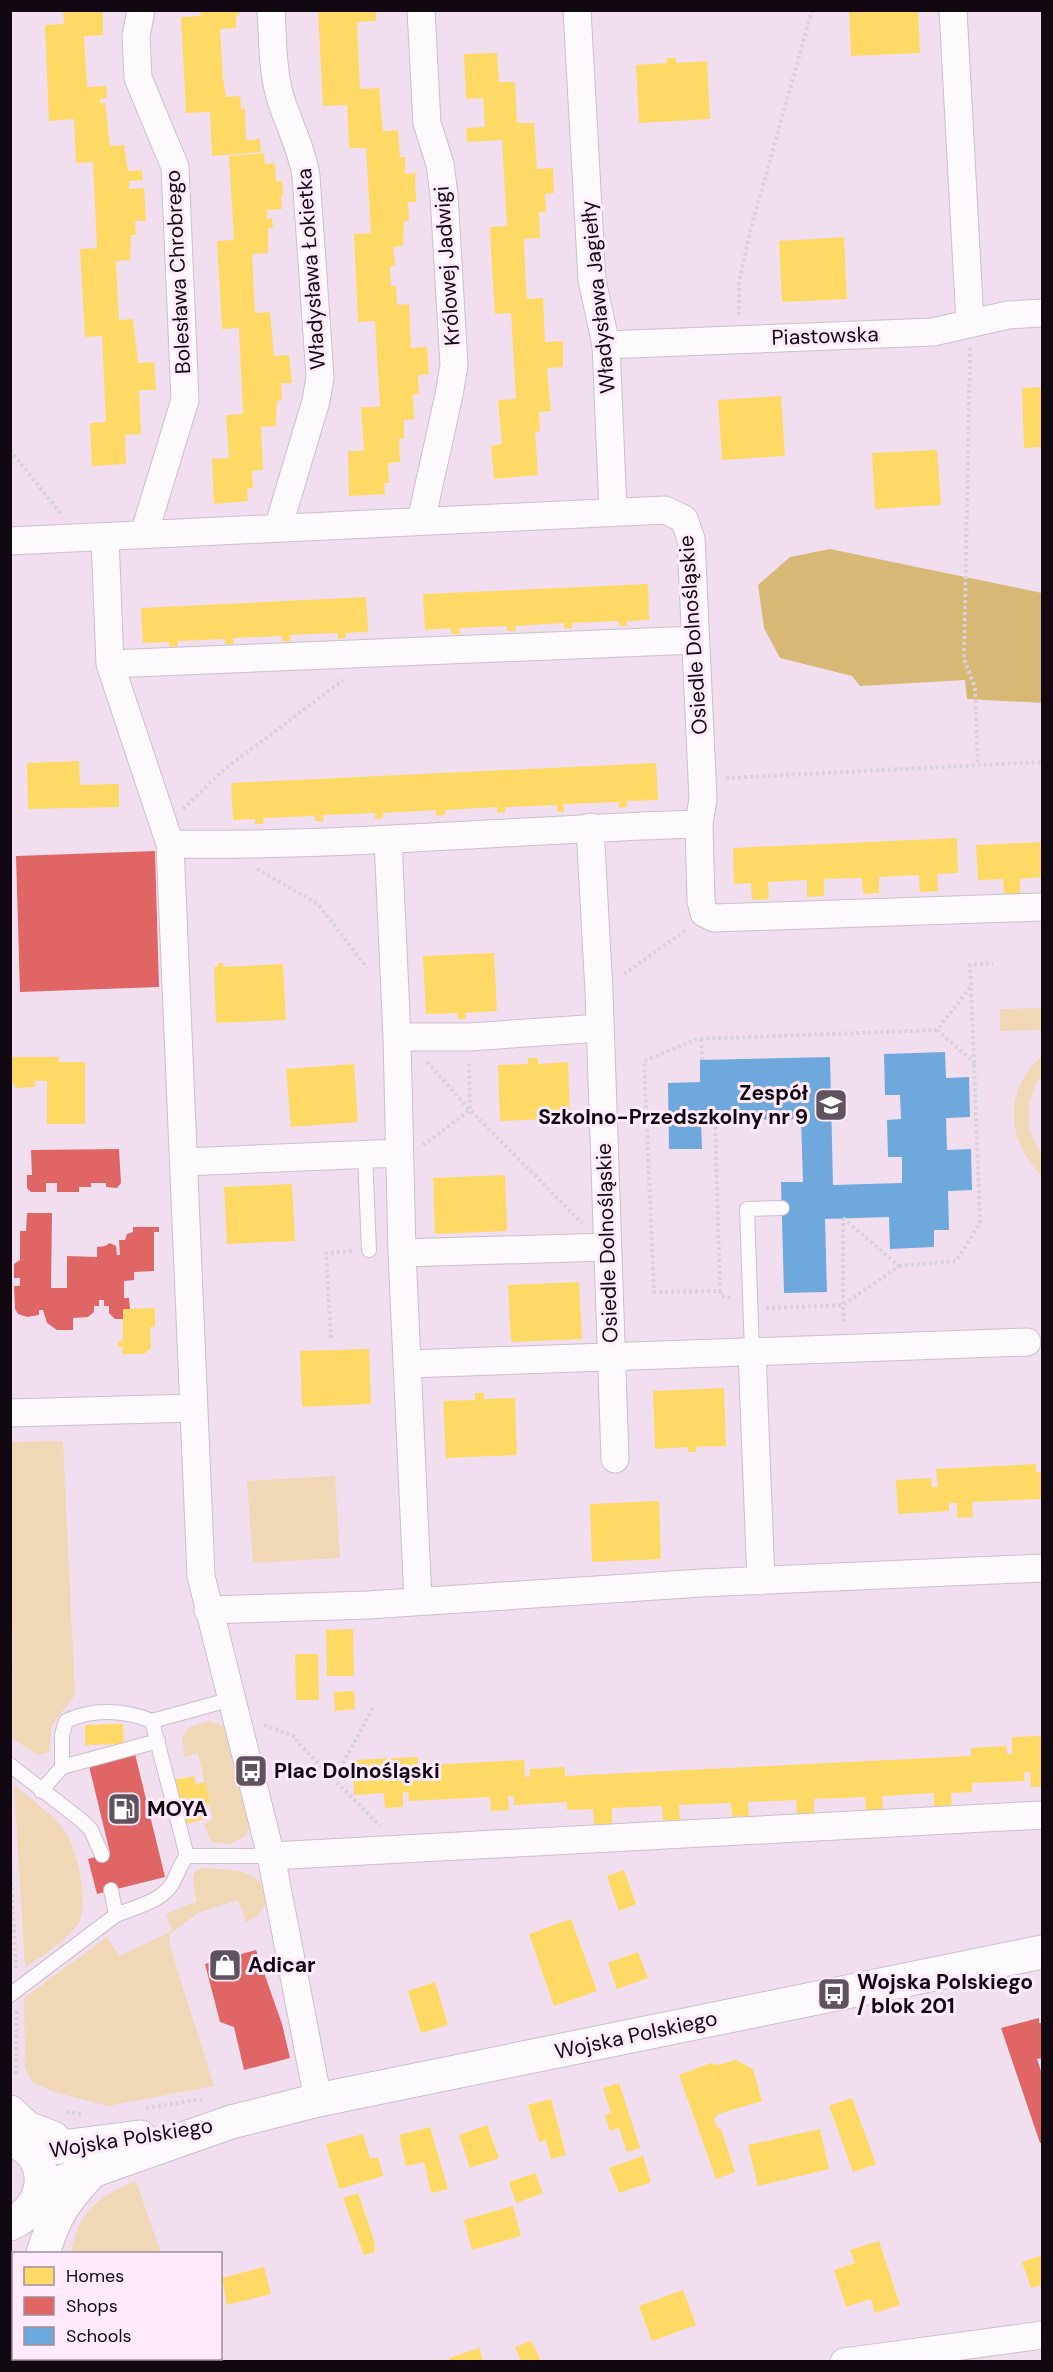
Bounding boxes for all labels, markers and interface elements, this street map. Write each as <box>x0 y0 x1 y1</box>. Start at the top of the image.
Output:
street label: Władysława Łokietka <box>290 167 332 371</box>
street label: Bolesława Chrobrego <box>159 169 197 375</box>
street label: Królowej Jadwigi <box>427 185 467 347</box>
street label: Władysława Jagiełły <box>574 199 622 395</box>
street label: Piastowska <box>771 320 879 352</box>
street label: Osiedle Dolnośląskie <box>672 534 714 736</box>
place label: Zespół Szkolno-Przedszkolny nr 9 <box>538 1079 808 1131</box>
school or university icon: Zespół Szkolno-Przedszkolny nr 9 <box>813 1087 849 1123</box>
street label: Osiedle Dolnośląskie <box>590 1143 624 1343</box>
bus stop icon: Plac Dolnośląski <box>233 1753 269 1789</box>
place label: Plac Dolnośląski <box>274 1757 440 1785</box>
fuel station icon: MOYA <box>106 1791 142 1827</box>
place label: MOYA <box>147 1795 208 1823</box>
shop icon: Adicar <box>207 1947 243 1983</box>
place label: Adicar <box>248 1951 316 1979</box>
place label: Wojska Polskiego / blok 201 <box>857 1968 1033 2020</box>
bus stop icon: Wojska Polskiego / blok 201 <box>816 1976 852 2012</box>
street label: Wojska Polskiego <box>552 2004 720 2066</box>
street label: Wojska Polskiego <box>47 2111 215 2165</box>
legend <box>12 2252 222 2360</box>
text: Homes <box>66 2264 124 2288</box>
text: Shops <box>66 2294 118 2318</box>
text: Schools <box>66 2324 131 2348</box>

